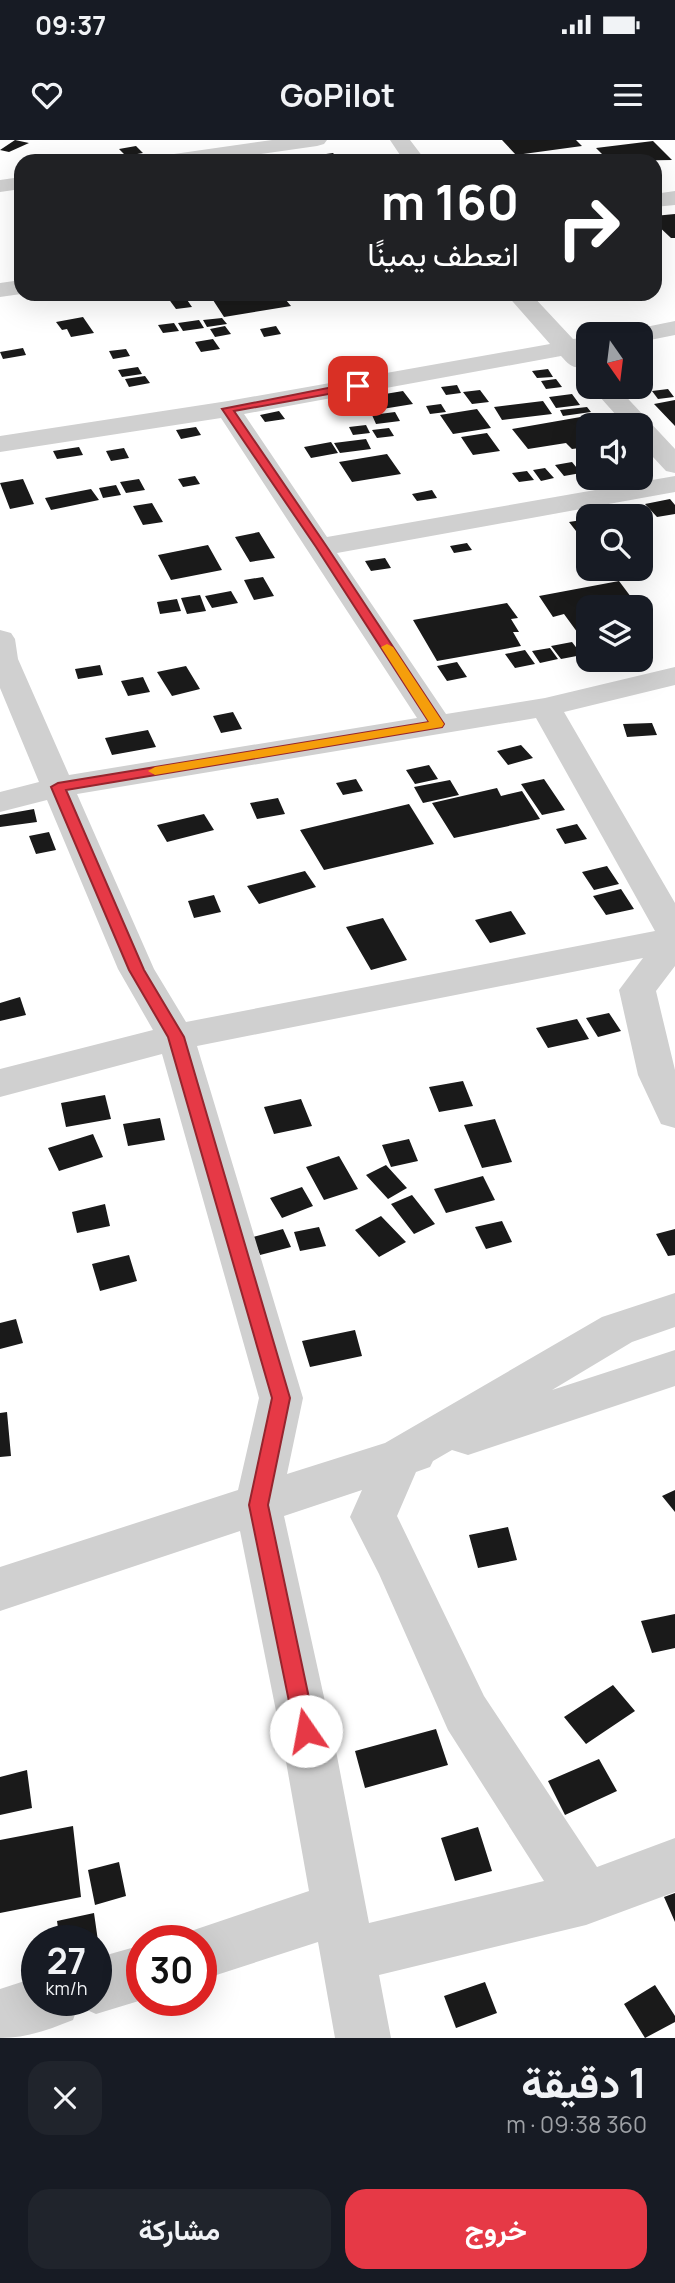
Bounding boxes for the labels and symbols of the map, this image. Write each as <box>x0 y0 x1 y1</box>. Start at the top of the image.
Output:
north arrow <box>576 322 653 399</box>
pin <box>328 356 388 416</box>
position arrow <box>269 1694 343 1768</box>
speed limit sign: 30 <box>126 1925 217 2016</box>

